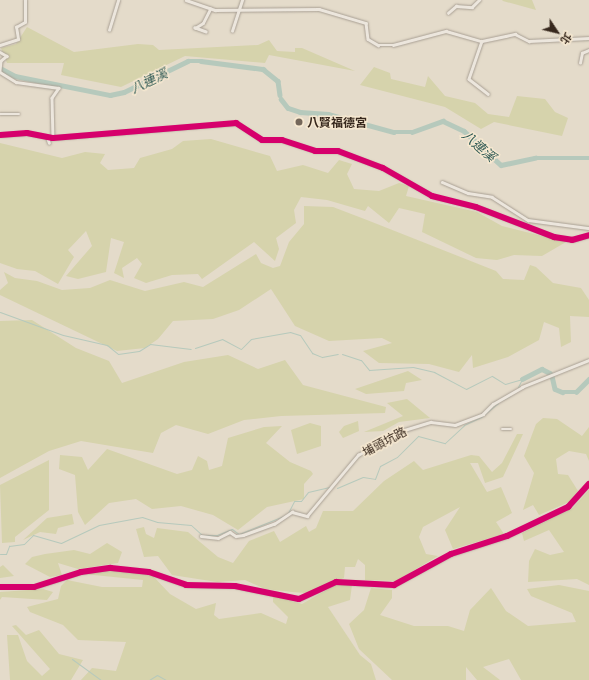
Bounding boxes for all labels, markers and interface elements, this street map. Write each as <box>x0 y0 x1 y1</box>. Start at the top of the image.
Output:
north arrow <box>537 12 577 52</box>
text: 北 <box>557 30 577 48</box>
water label: 八連溪 <box>128 65 170 97</box>
place label: 八賢福德宮 <box>307 115 367 129</box>
marker: 八賢福德宮 <box>294 117 304 127</box>
water label: 八連溪 <box>459 127 499 165</box>
street label: 埔頭坑路 <box>359 423 409 459</box>

